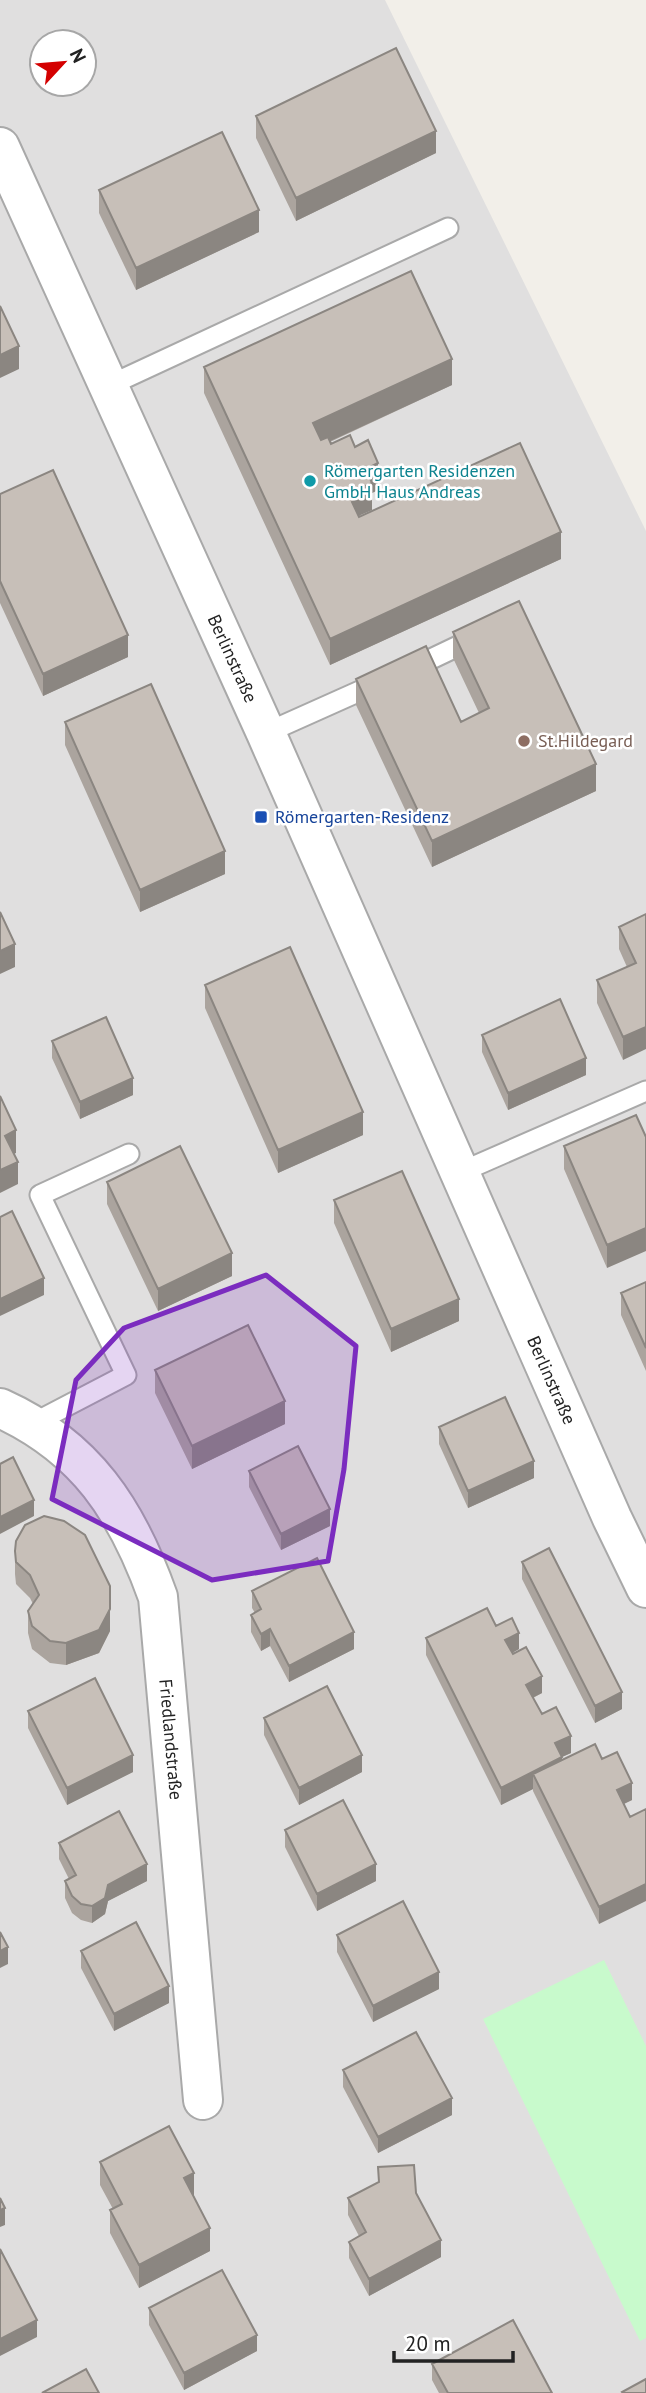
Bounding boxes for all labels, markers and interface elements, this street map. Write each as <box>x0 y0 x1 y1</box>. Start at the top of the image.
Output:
north arrow <box>28 28 98 98</box>
text: N <box>65 45 92 66</box>
place label: Römergarten Residenzen GmbH Haus Andreas <box>324 459 515 503</box>
marker: Römergarten Residenzen GmbH Haus Andreas <box>302 473 318 489</box>
street label: Berlinstraße <box>203 611 263 706</box>
place label: St.Hildegard <box>538 729 633 752</box>
marker: St.Hildegard <box>516 733 532 749</box>
place label: Römergarten-Residenz <box>275 805 449 828</box>
marker: Römergarten-Residenz <box>253 809 269 825</box>
street label: Berlinstraße <box>522 1332 581 1428</box>
street label: Friedlandstraße <box>154 1678 188 1801</box>
scale bar <box>394 2320 513 2364</box>
text: 20 m <box>405 2330 451 2357</box>

